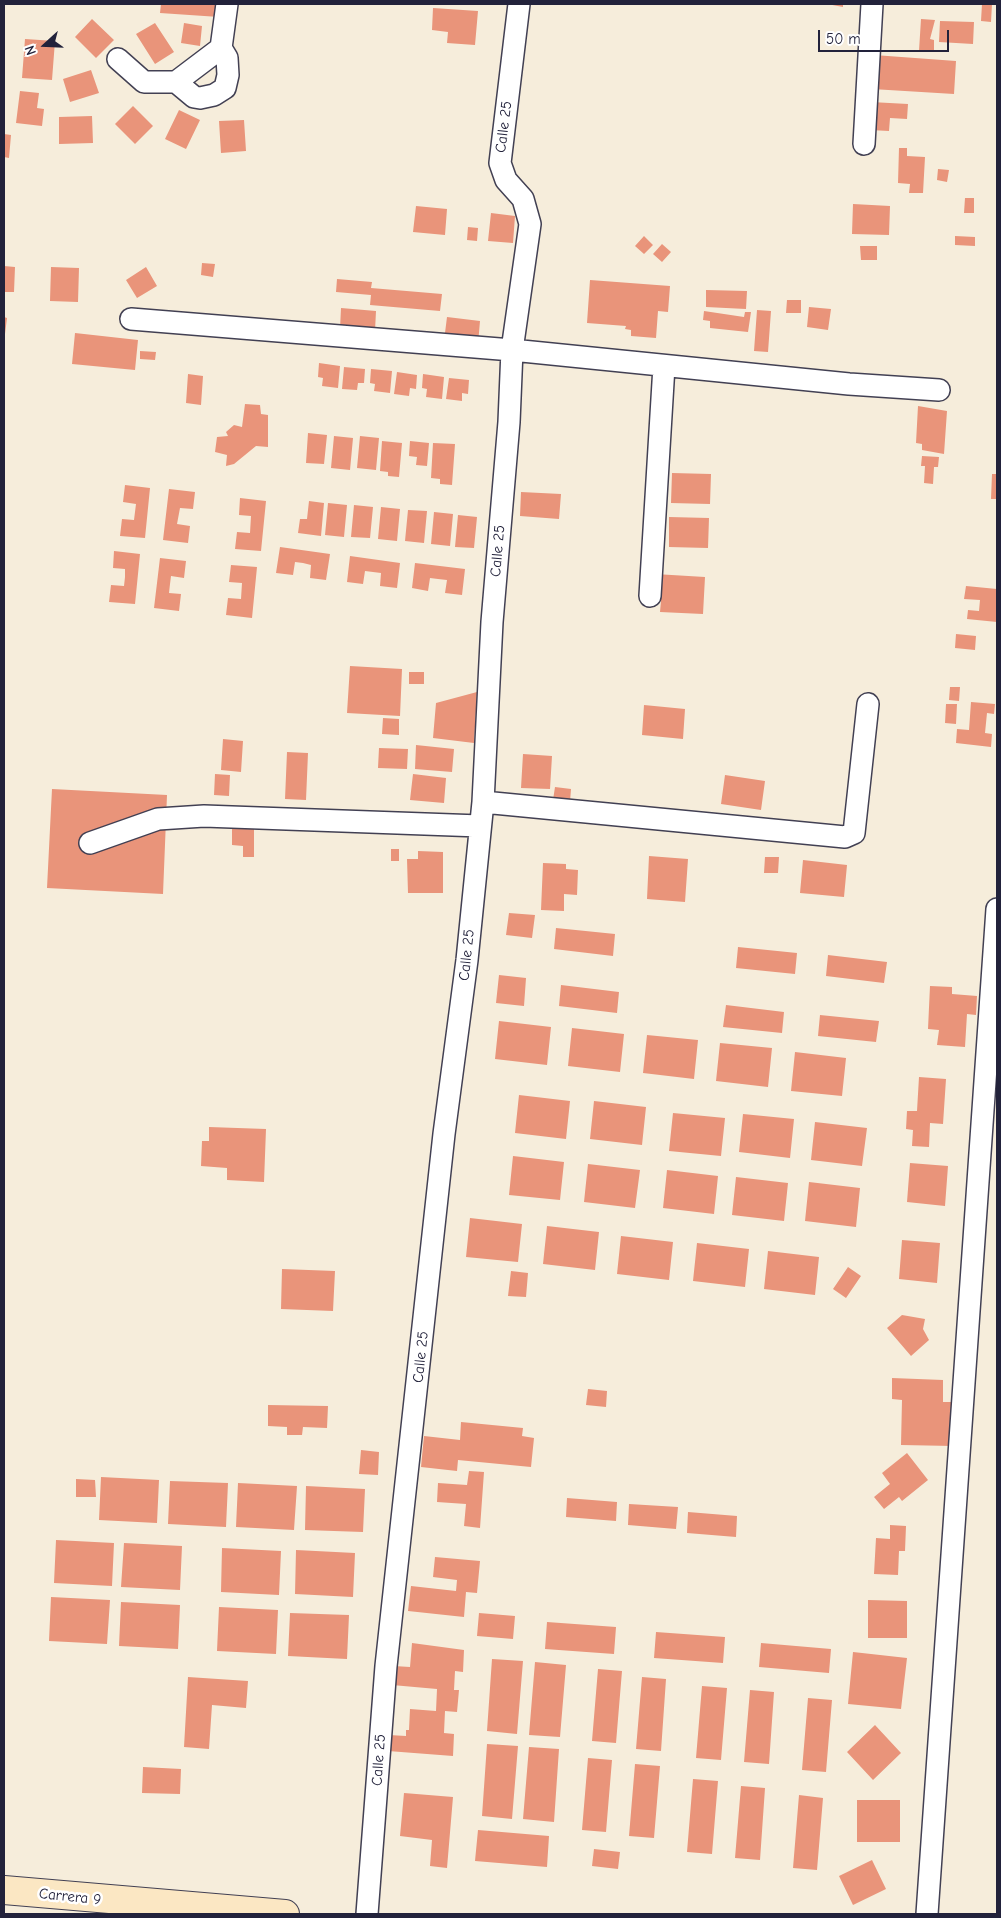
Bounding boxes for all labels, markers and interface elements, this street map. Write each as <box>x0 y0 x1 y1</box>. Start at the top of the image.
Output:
north arrow <box>20 20 70 70</box>
scale bar <box>821 20 952 52</box>
text: 50 m <box>826 30 861 48</box>
text: N <box>21 43 40 58</box>
street label: Calle 25 <box>492 100 516 154</box>
street label: Calle 25 <box>487 524 509 578</box>
street label: Calle 25 <box>455 928 479 982</box>
street label: Calle 25 <box>409 1330 433 1384</box>
street label: Calle 25 <box>368 1733 390 1787</box>
street label: Carrera 9 <box>38 1885 102 1909</box>

